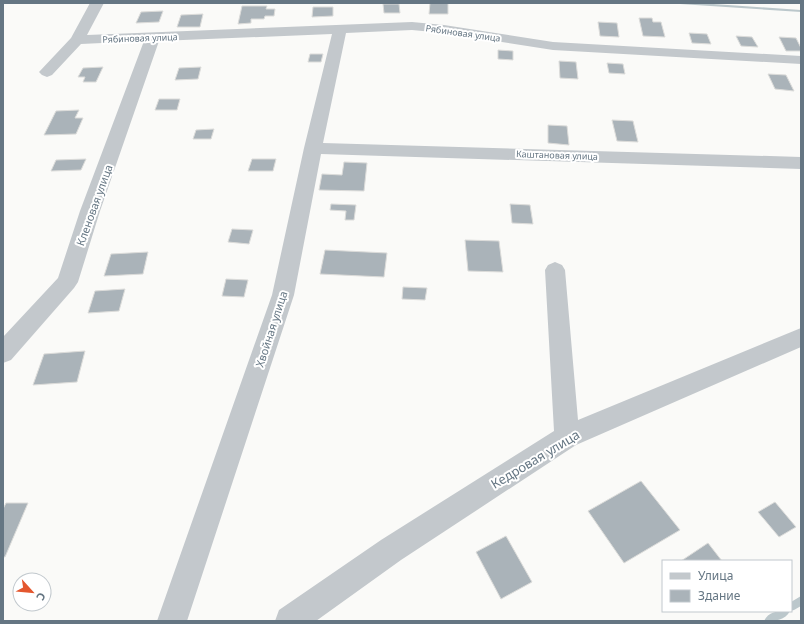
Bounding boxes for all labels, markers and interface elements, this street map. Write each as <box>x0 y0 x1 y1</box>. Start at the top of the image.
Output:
street label: Рябиновая улица <box>425 21 501 45</box>
street label: Рябиновая улица <box>102 30 178 46</box>
street label: Каштановая улица <box>516 147 598 163</box>
street label: Кленовая улица <box>72 162 116 248</box>
street label: Хвойная улица <box>252 289 290 369</box>
street label: Кедровая улица <box>487 425 583 493</box>
legend <box>662 560 792 612</box>
text: Улица <box>698 567 733 584</box>
north arrow <box>12 572 52 612</box>
text: Здание <box>698 587 741 604</box>
text: С <box>33 590 50 603</box>

